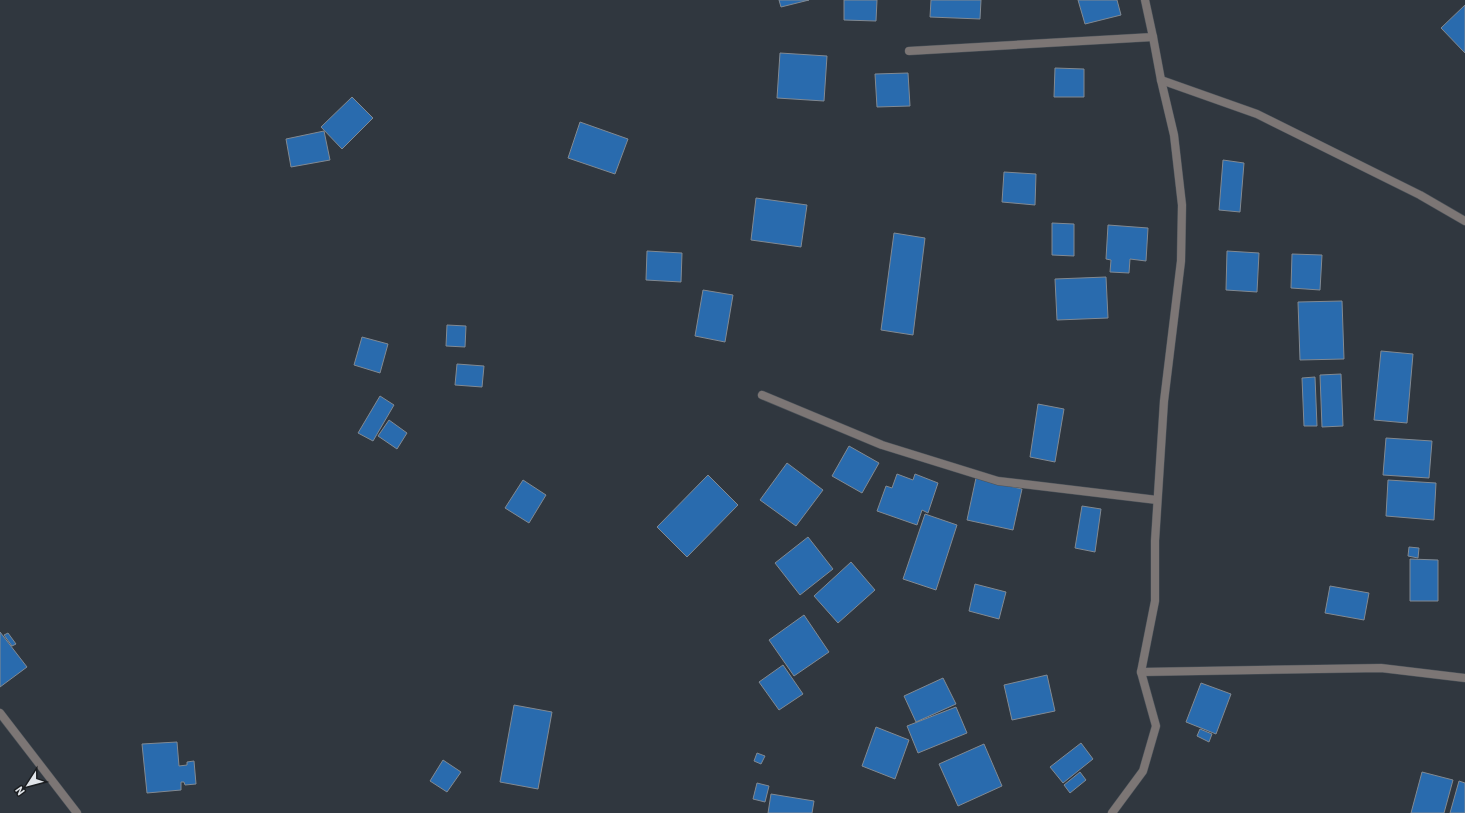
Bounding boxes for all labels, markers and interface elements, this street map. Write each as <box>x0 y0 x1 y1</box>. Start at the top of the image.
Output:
north arrow <box>8 765 48 805</box>
text: N <box>12 784 27 798</box>

